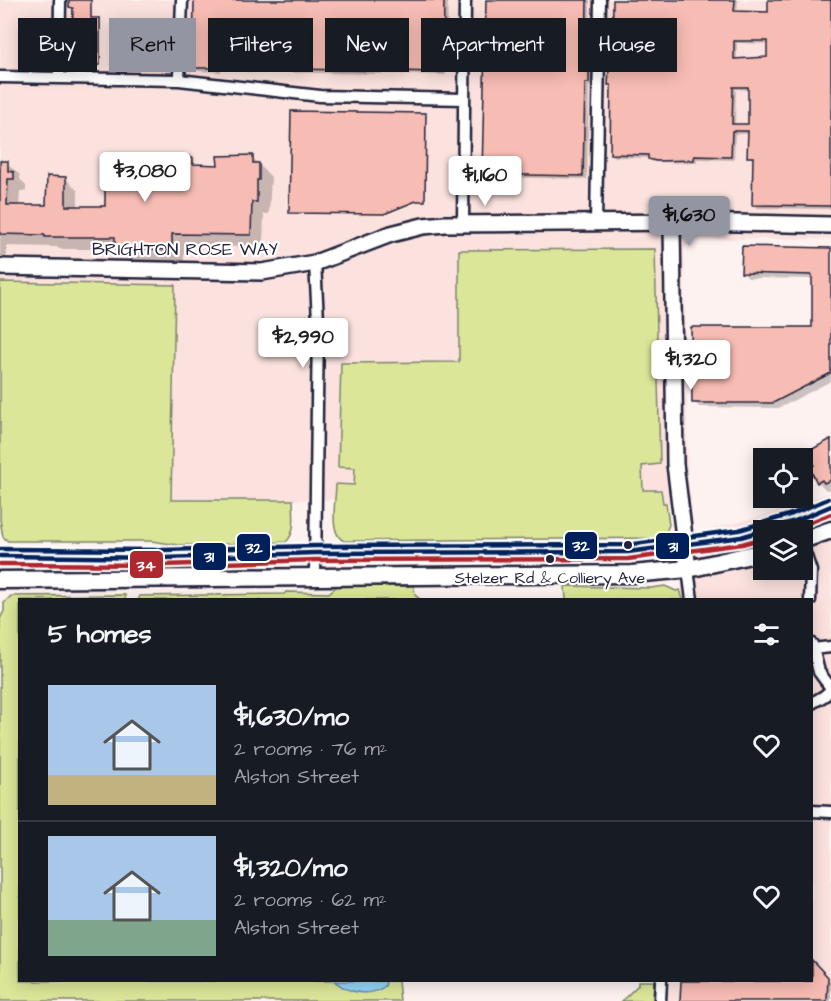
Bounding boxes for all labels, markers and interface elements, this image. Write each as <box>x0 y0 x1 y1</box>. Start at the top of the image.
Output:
chip: Buy <box>18 18 97 72</box>
chip: Rent <box>109 18 196 72</box>
chip: Filters <box>208 18 313 72</box>
chip: New <box>325 18 409 72</box>
chip: Apartment <box>421 18 566 72</box>
chip: House <box>578 18 677 72</box>
pin: $3,080 <box>96 152 194 203</box>
pin: $1,160 <box>436 156 534 207</box>
text: $3,080 <box>113 157 177 185</box>
text: $1,160 <box>463 161 507 189</box>
pin: $1,630 <box>640 196 738 247</box>
text: $1,630 <box>663 201 715 229</box>
street label: BRIGHTON ROSE WAY <box>92 237 278 262</box>
pin: $2,990 <box>254 318 352 369</box>
text: $2,990 <box>272 323 334 351</box>
pin: $1,320 <box>642 340 740 391</box>
text: $1,320 <box>665 345 717 373</box>
map controls <box>753 448 813 580</box>
button: locate <box>753 448 813 508</box>
button: layers <box>753 520 813 580</box>
line badge: 32 <box>564 531 598 560</box>
line badge: 31 <box>655 532 690 560</box>
line badge: 32 <box>236 533 271 562</box>
text: 32 <box>571 535 590 557</box>
text: 31 <box>667 536 679 558</box>
text: 32 <box>244 537 263 559</box>
unlabelled marker <box>622 539 634 551</box>
line badge: 31 <box>192 542 227 571</box>
text: 31 <box>203 546 215 568</box>
line badge: 34 <box>129 550 164 579</box>
marker: Stelzer Rd & Colliery Ave <box>544 553 556 565</box>
text: 34 <box>135 555 156 577</box>
place label: Stelzer Rd & Colliery Ave <box>455 567 646 590</box>
text: 5 homes <box>48 616 152 652</box>
icon: filters <box>750 618 783 651</box>
text: $1,630/mo <box>234 699 349 735</box>
icon: home <box>96 709 168 781</box>
icon: heart <box>750 729 783 762</box>
text: 2 rooms · 76 m² <box>234 735 387 763</box>
text: Alston Street <box>234 763 359 791</box>
text: $1,320/mo <box>234 850 348 886</box>
icon: home <box>96 860 168 932</box>
icon: heart <box>750 880 783 913</box>
text: 2 rooms · 62 m² <box>234 886 386 914</box>
text: Alston Street <box>234 914 359 942</box>

